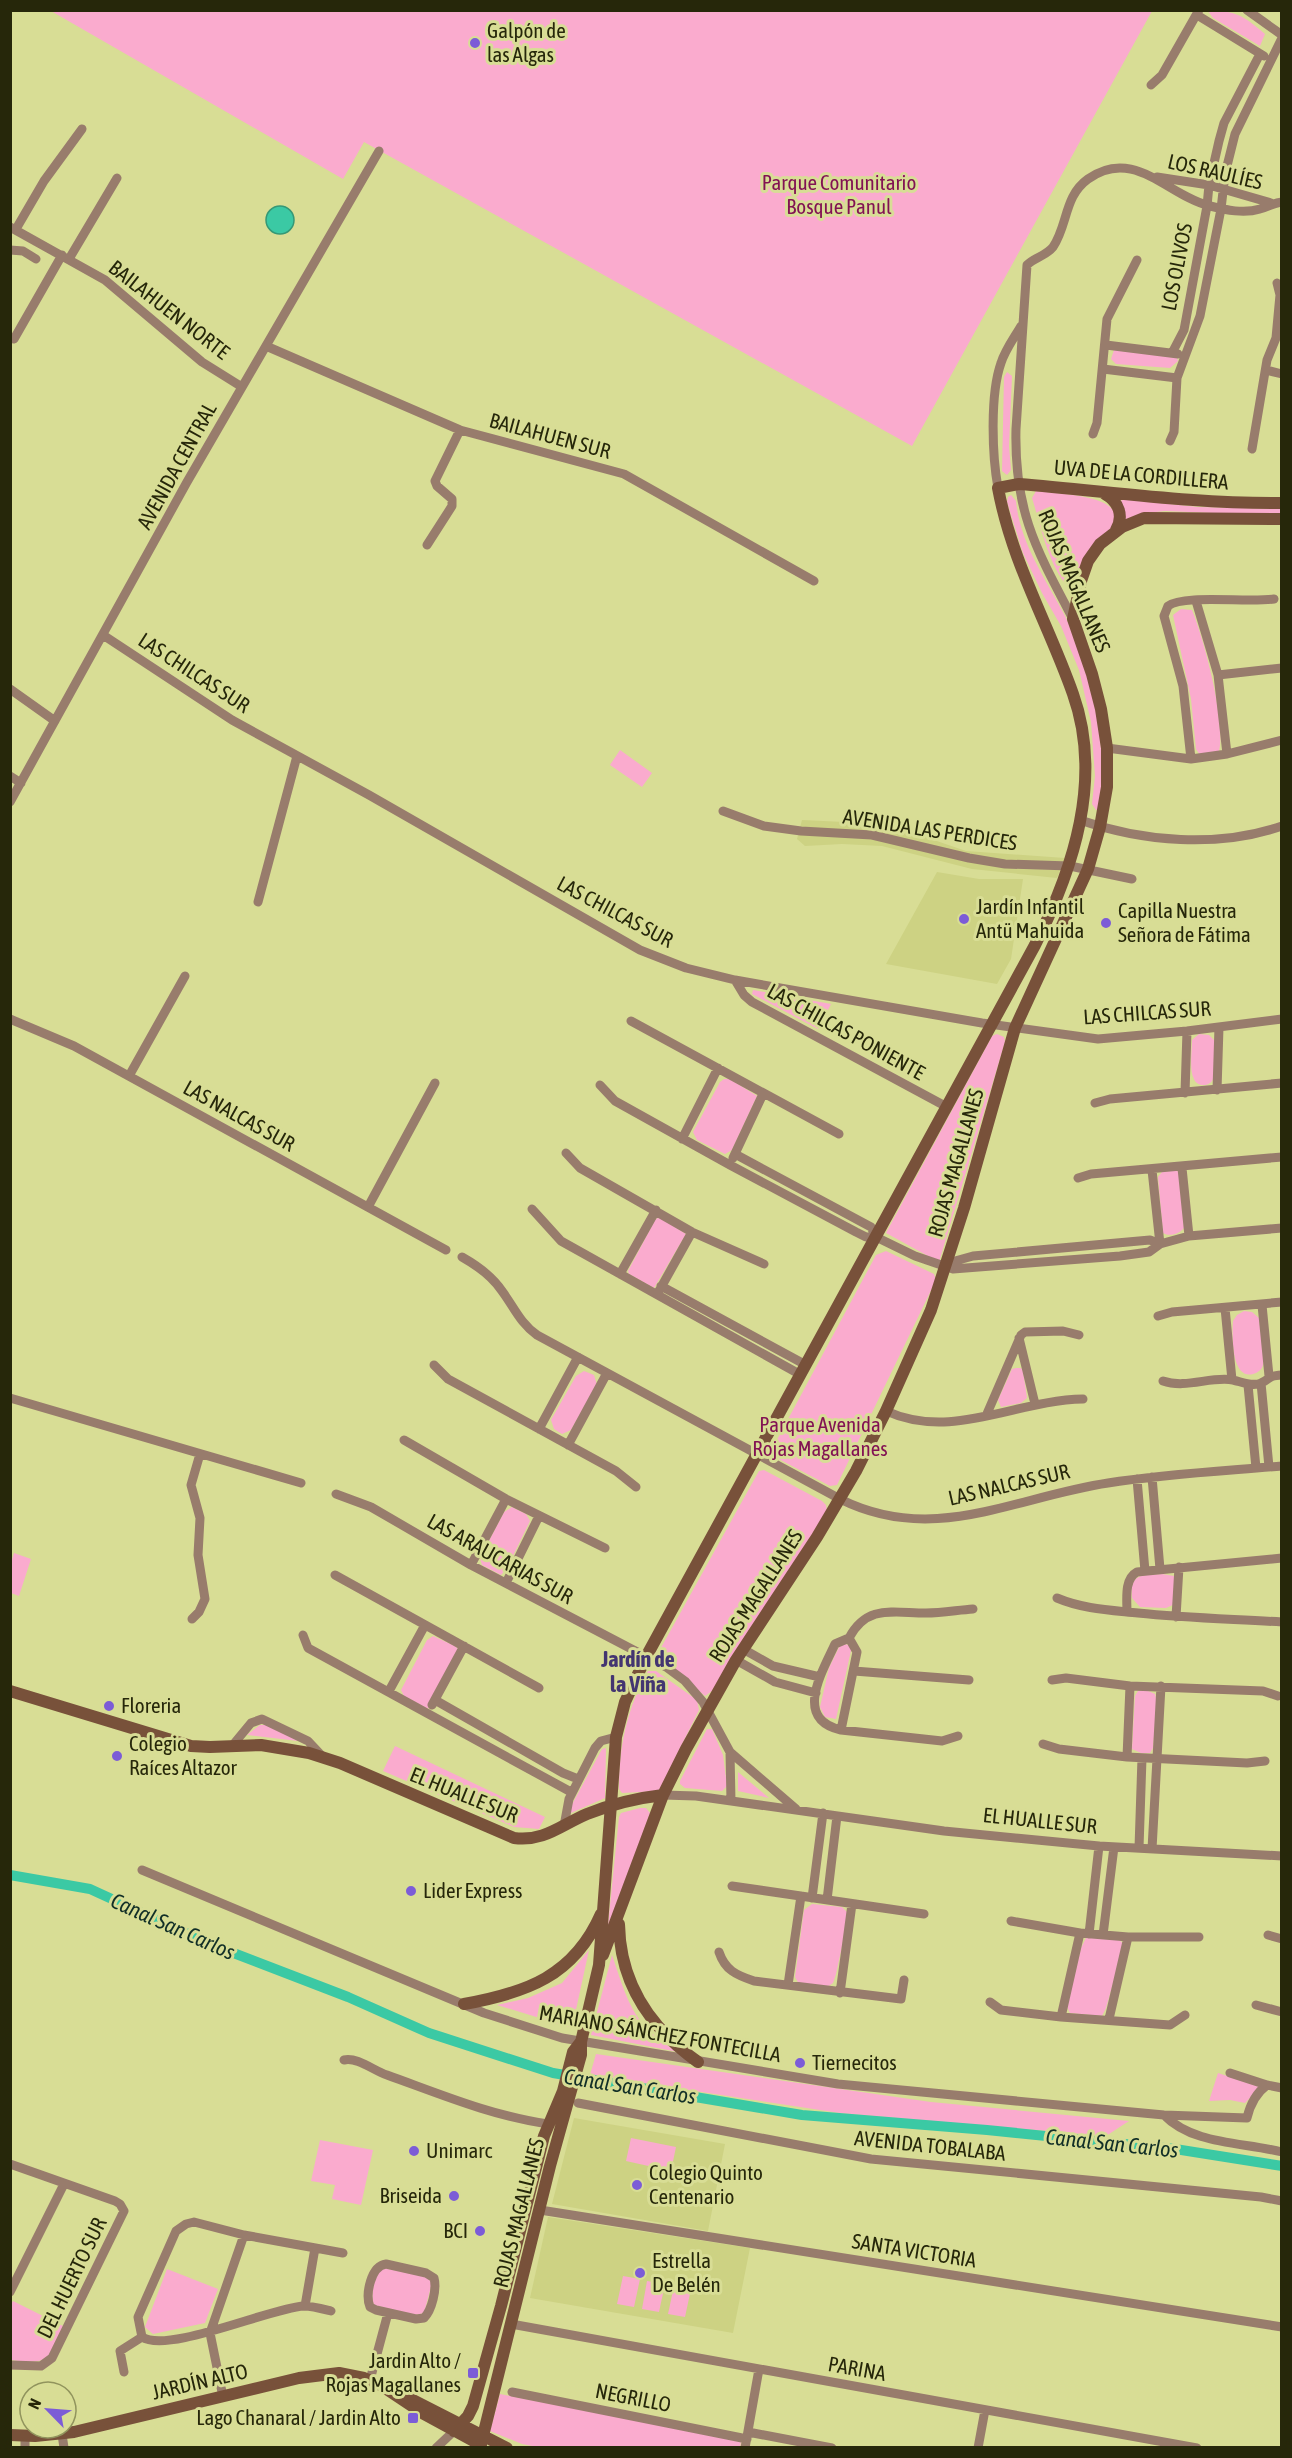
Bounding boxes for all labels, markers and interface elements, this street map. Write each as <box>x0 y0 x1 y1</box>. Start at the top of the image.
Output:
place label: Galpón de las Algas <box>487 18 566 66</box>
marker: Galpón de las Algas <box>468 36 482 50</box>
street label: LOS RAULÍES <box>1166 149 1265 194</box>
park label: Parque Comunitario Bosque Panul <box>762 170 916 218</box>
street label: LOS OLIVOS <box>1156 221 1196 313</box>
street label: BAILAHUEN NORTE <box>105 255 235 364</box>
street label: AVENIDA CENTRAL <box>132 398 221 533</box>
street label: BAILAHUEN SUR <box>487 407 614 463</box>
street label: UVA DE LA CORDILLERA <box>1053 454 1230 494</box>
street label: ROJAS MAGALLANES <box>1034 505 1116 656</box>
street label: LAS CHILCAS SUR <box>134 627 255 717</box>
street label: AVENIDA LAS PERDICES <box>841 803 1019 855</box>
street label: LAS CHILCAS SUR <box>553 870 678 952</box>
place label: Jardín Infantil Antü Mahuida <box>976 894 1085 942</box>
place label: Capilla Nuestra Señora de Fátima <box>1118 898 1251 946</box>
marker: Jardín Infantil Antü Mahuida <box>957 912 971 926</box>
marker: Capilla Nuestra Señora de Fátima <box>1099 916 1113 930</box>
street label: LAS CHILCAS PONIENTE <box>764 978 929 1084</box>
street label: LAS CHILCAS SUR <box>1082 996 1212 1028</box>
street label: LAS NALCAS SUR <box>180 1075 300 1156</box>
street label: ROJAS MAGALLANES <box>922 1086 988 1240</box>
park label: Parque Avenida Rojas Magallanes <box>752 1412 888 1460</box>
street label: LAS NALCAS SUR <box>946 1458 1072 1510</box>
street label: LAS ARAUCARIAS SUR <box>423 1508 578 1608</box>
street label: ROJAS MAGALLANES <box>703 1525 807 1666</box>
district label: Jardín de la Viña <box>600 1646 675 1697</box>
place label: Floreria <box>121 1693 181 1717</box>
marker: Floreria <box>102 1699 116 1713</box>
place label: Colegio Raíces Altazor <box>129 1731 238 1779</box>
marker: Colegio Raíces Altazor <box>110 1749 124 1763</box>
street label: EL HUALLE SUR <box>407 1761 522 1827</box>
street label: EL HUALLE SUR <box>982 1802 1099 1838</box>
place label: Lider Express <box>423 1878 522 1902</box>
marker: Lider Express <box>404 1884 418 1898</box>
water label: Canal San Carlos <box>107 1887 239 1965</box>
street label: MARIANO SÁNCHEZ FONTECILLA <box>537 2000 784 2066</box>
place label: Tiernecitos <box>812 2050 897 2074</box>
marker: Tiernecitos <box>793 2056 807 2070</box>
water label: Canal San Carlos <box>562 2063 698 2109</box>
water label: Canal San Carlos <box>1044 2123 1180 2163</box>
street label: AVENIDA TOBALABA <box>853 2125 1008 2165</box>
street label: ROJAS MAGALLANES <box>488 2135 548 2290</box>
place label: Unimarc <box>426 2138 492 2162</box>
marker: Unimarc <box>407 2144 421 2158</box>
place label: Colegio Quinto Centenario <box>649 2160 763 2208</box>
marker: Colegio Quinto Centenario <box>630 2178 644 2192</box>
place label: Briseida <box>380 2183 442 2207</box>
marker: Briseida <box>447 2189 461 2203</box>
street label: DEL HUERTO SUR <box>32 2213 111 2342</box>
place label: BCI <box>443 2218 468 2242</box>
marker: BCI <box>473 2224 487 2238</box>
street label: SANTA VICTORIA <box>850 2228 979 2272</box>
place label: Estrella De Belén <box>652 2248 721 2296</box>
marker: Estrella De Belén <box>633 2266 647 2280</box>
place label: Jardin Alto / Rojas Magallanes <box>326 2348 461 2396</box>
street label: PARINA <box>826 2351 889 2385</box>
street label: JARDÍN ALTO <box>150 2358 250 2404</box>
marker: Jardin Alto / Rojas Magallanes <box>466 2366 480 2380</box>
street label: NEGRILLO <box>593 2378 673 2416</box>
north arrow <box>18 2380 78 2440</box>
text: N <box>24 2396 45 2412</box>
place label: Lago Chanaral / Jardin Alto <box>196 2405 401 2429</box>
marker: Lago Chanaral / Jardin Alto <box>406 2411 420 2425</box>

